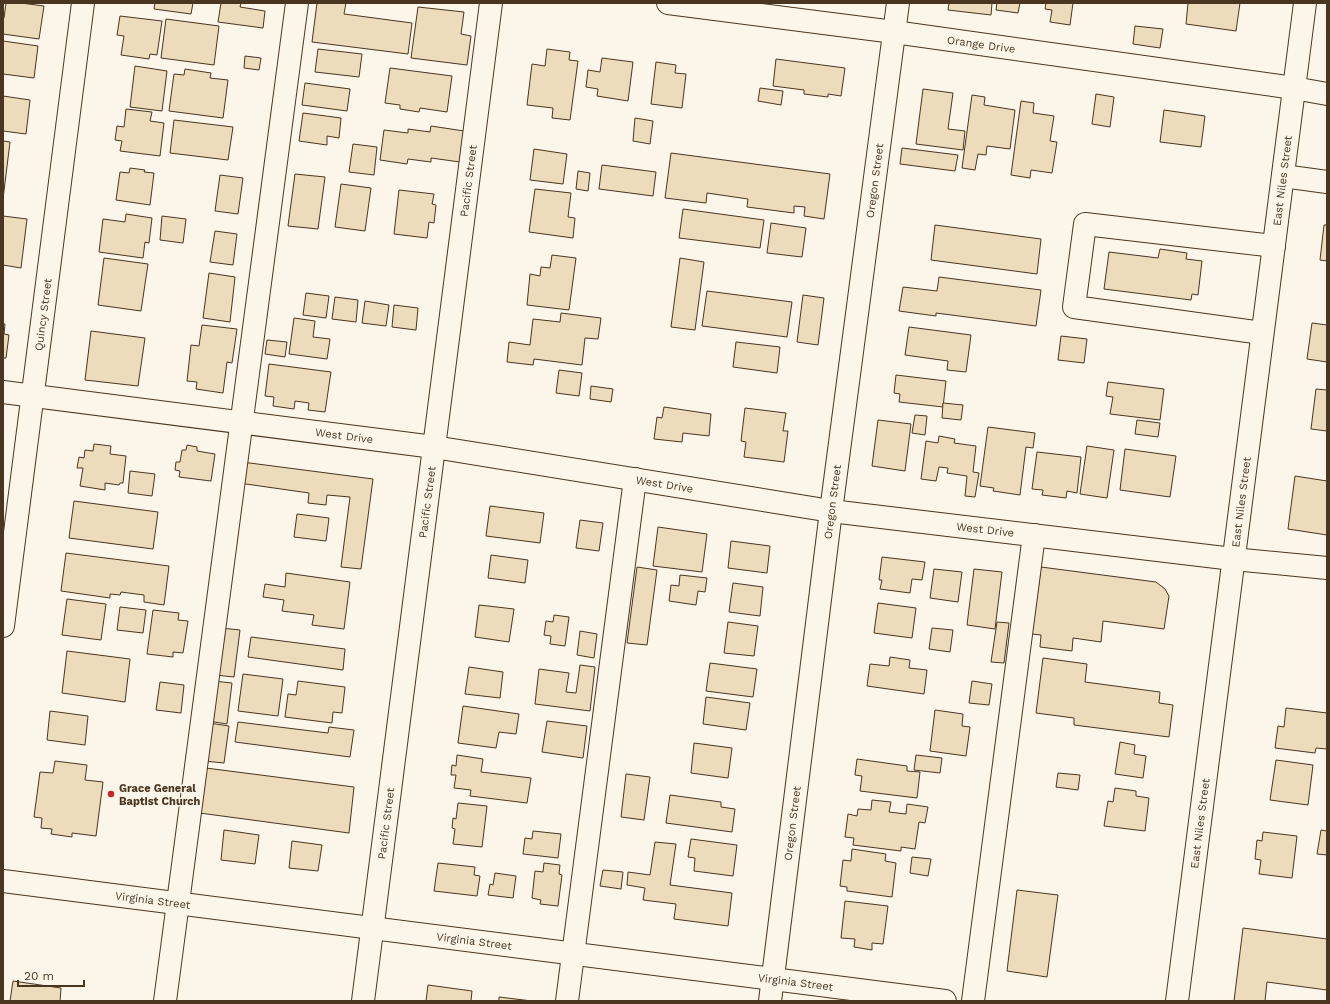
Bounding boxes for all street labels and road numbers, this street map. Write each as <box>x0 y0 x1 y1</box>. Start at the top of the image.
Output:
street label: Orange Drive <box>946 33 1016 55</box>
street label: East Niles Street <box>1270 134 1294 227</box>
street label: Oregon Street <box>863 142 886 219</box>
street label: Pacific Street <box>457 144 479 217</box>
street label: Quincy Street <box>32 277 54 352</box>
street label: West Drive <box>315 425 374 446</box>
street label: East Niles Street <box>1229 456 1253 548</box>
street label: Oregon Street <box>821 463 844 540</box>
street label: Pacific Street <box>416 465 438 539</box>
street label: West Drive <box>635 473 694 495</box>
street label: West Drive <box>956 520 1015 539</box>
street label: East Niles Street <box>1188 777 1212 869</box>
street label: Oregon Street <box>781 785 803 861</box>
street label: Pacific Street <box>375 786 397 860</box>
street label: Virginia Street <box>114 889 192 911</box>
street label: Virginia Street <box>436 930 513 952</box>
street label: Virginia Street <box>757 971 834 993</box>

